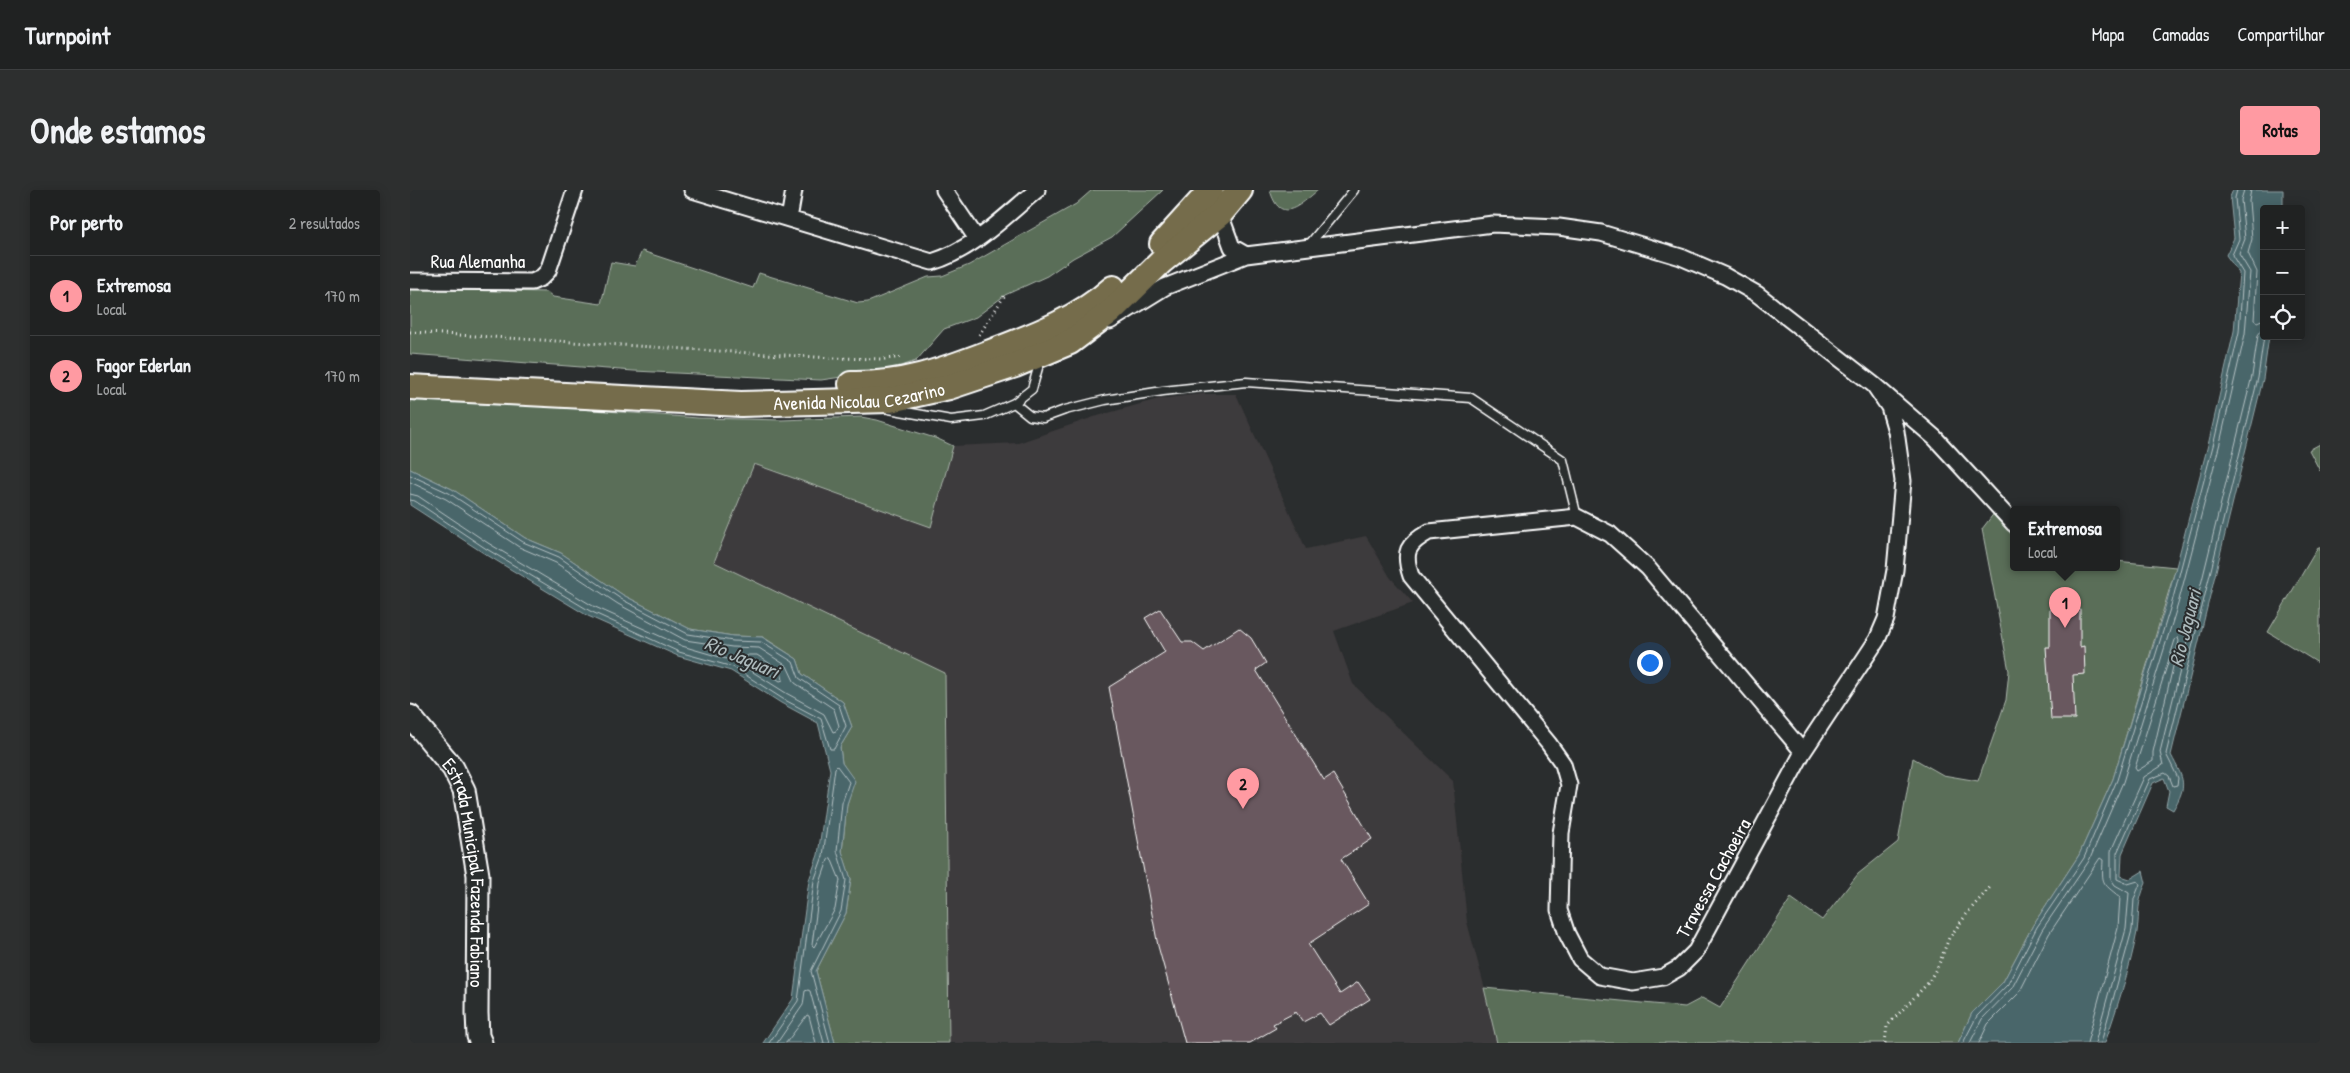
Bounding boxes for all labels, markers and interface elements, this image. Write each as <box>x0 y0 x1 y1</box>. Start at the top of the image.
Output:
text: Turnpoint <box>25 19 110 51</box>
text: Mapa <box>2092 22 2124 47</box>
text: Camadas <box>2152 22 2209 47</box>
text: Compartilhar <box>2237 22 2325 47</box>
button: Rotas <box>2240 106 2320 155</box>
text: Onde estamos <box>30 107 205 154</box>
map controls <box>2260 205 2305 340</box>
button: + <box>2260 205 2305 250</box>
text: Por perto <box>50 208 123 237</box>
text: 2 resultados <box>289 212 360 234</box>
street label: Rua Alemanha <box>431 248 526 274</box>
button: − <box>2260 250 2305 295</box>
text: Extremosa <box>97 272 171 298</box>
text: 1 <box>63 285 69 307</box>
text: 170 m <box>325 285 360 307</box>
button: locate <box>2260 295 2305 340</box>
text: Local <box>97 298 126 320</box>
text: Fagor Ederlan <box>97 352 191 378</box>
text: 2 <box>62 365 70 387</box>
text: 170 m <box>325 365 360 387</box>
street label: Avenida Nicolau Cezarino <box>773 375 947 416</box>
text: Local <box>97 378 126 400</box>
popup <box>2010 506 2120 571</box>
text: Extremosa <box>2028 515 2102 541</box>
text: Local <box>2028 541 2057 563</box>
water label: Rio Jaguari <box>2162 584 2209 669</box>
pin: 1 <box>2049 587 2081 628</box>
water label: Rio Jaguari <box>700 629 786 686</box>
your location <box>1637 650 1663 676</box>
street label: Estrada Municipal Fazenda Fabiano <box>437 752 491 988</box>
pin: 2 <box>1227 768 1259 809</box>
street label: Travessa Cachoeira <box>1669 813 1757 942</box>

